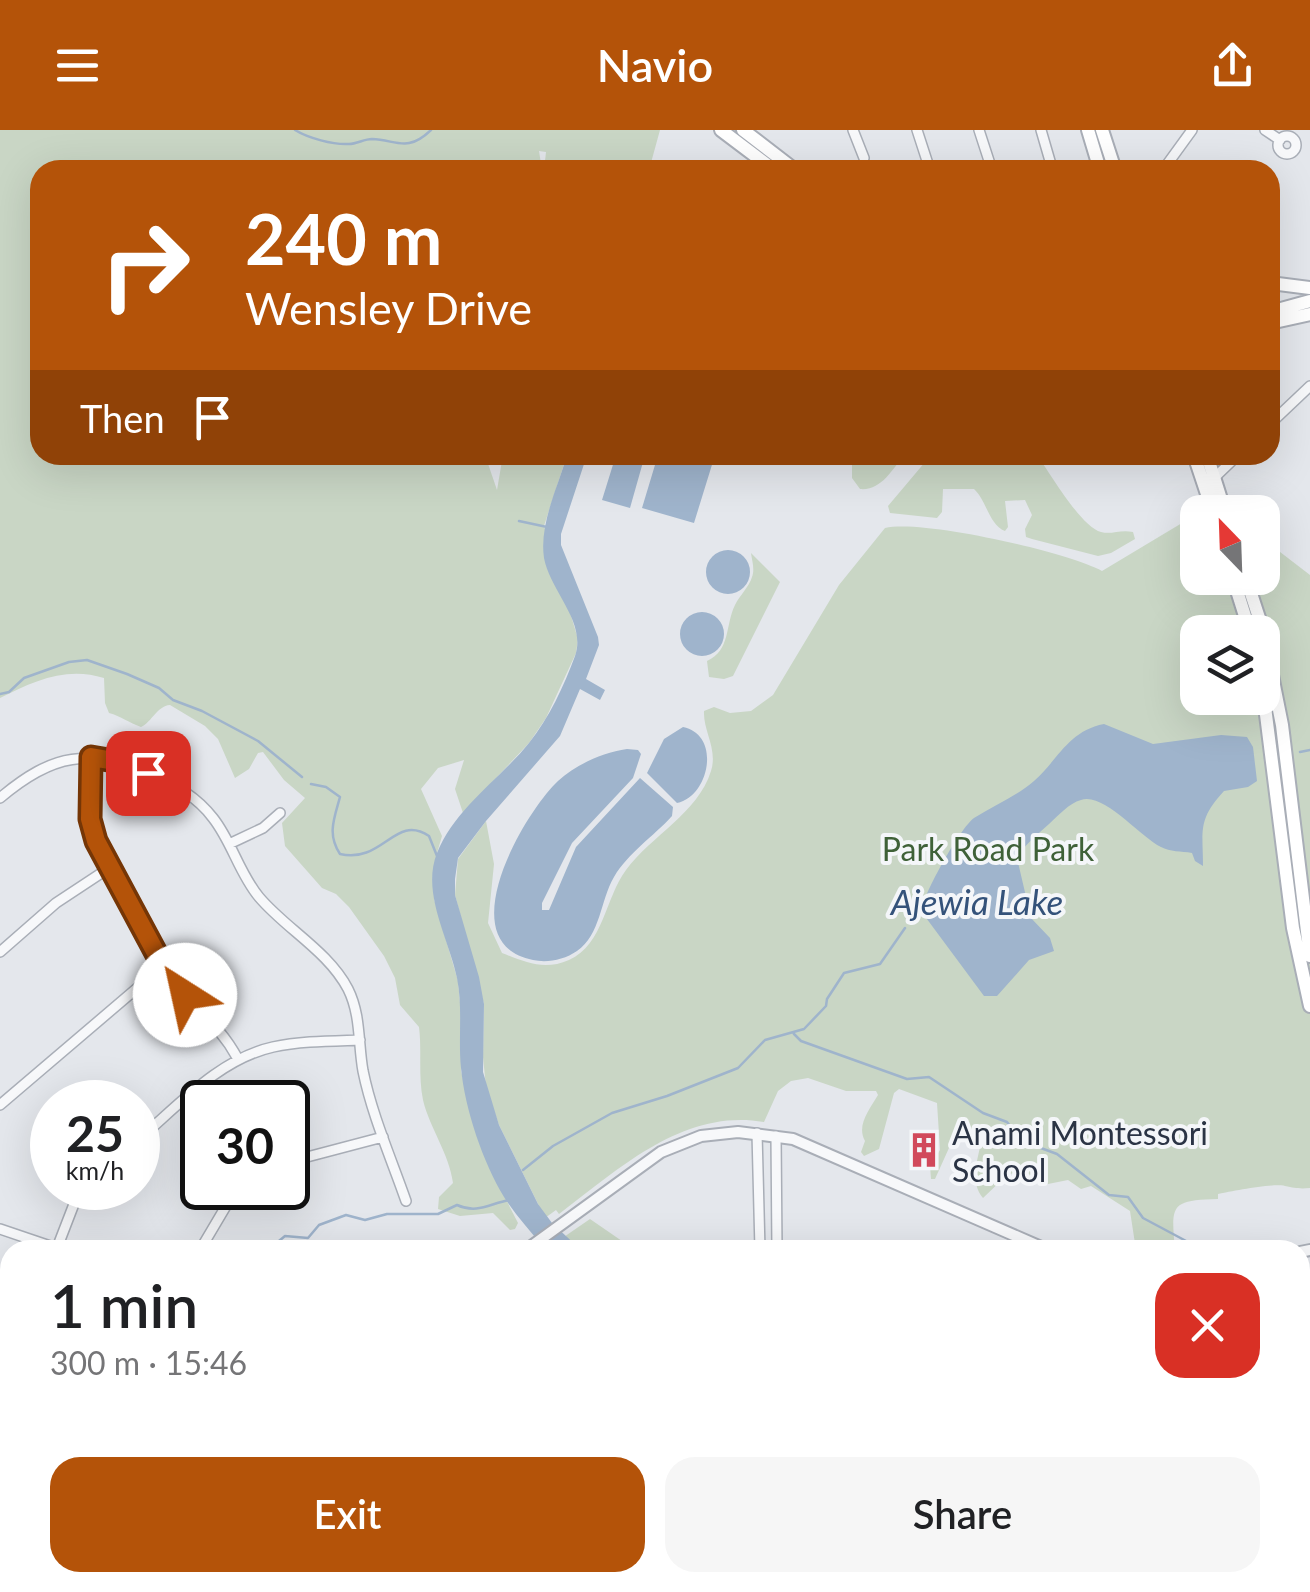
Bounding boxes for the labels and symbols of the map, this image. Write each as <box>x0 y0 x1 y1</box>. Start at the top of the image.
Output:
north arrow <box>1180 495 1280 595</box>
pin <box>106 731 191 816</box>
park label: Park Road Park <box>882 829 1095 868</box>
water label: Ajewia Lake <box>889 880 1063 922</box>
position arrow <box>133 943 237 1047</box>
speed limit sign: 30 <box>180 1080 310 1210</box>
place label: Anami Montessori School <box>952 1113 1208 1189</box>
building icon: Anami Montessori School <box>905 1131 943 1169</box>

